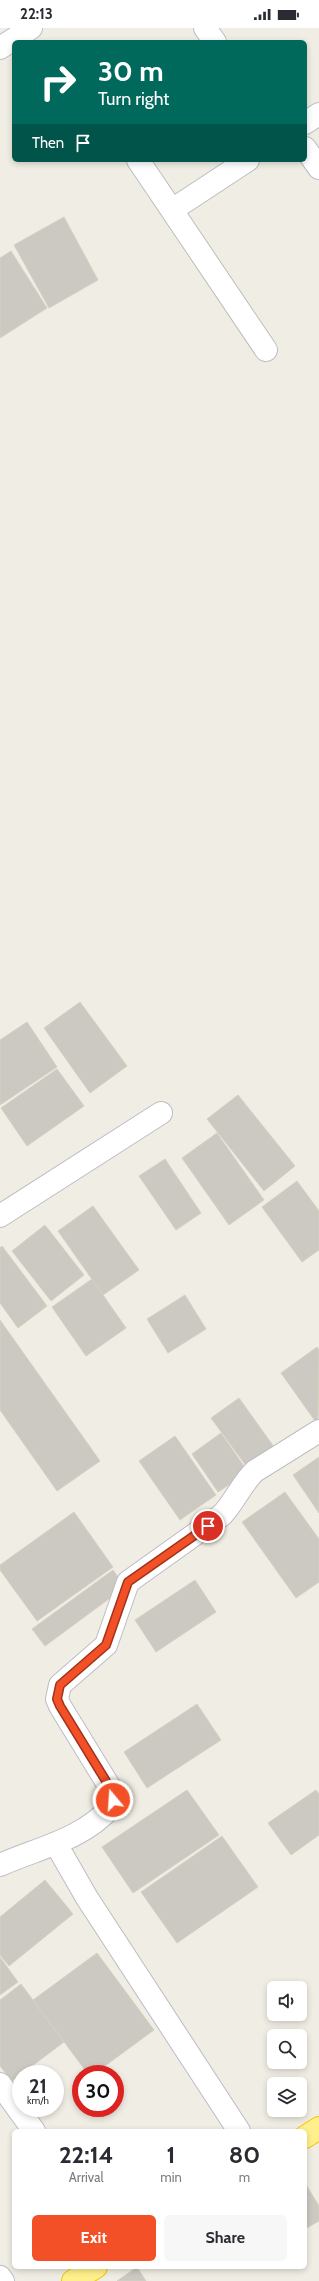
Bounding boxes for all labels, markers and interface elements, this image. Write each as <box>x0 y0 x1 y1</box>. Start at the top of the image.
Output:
text: 22:13 <box>20 5 53 23</box>
text: 30 m <box>98 54 164 88</box>
icon: right <box>32 56 84 108</box>
text: Turn right <box>98 88 169 110</box>
icon: arrive <box>72 132 94 154</box>
text: Then <box>32 134 64 152</box>
pin <box>191 1509 225 1543</box>
icon: arrive <box>197 1515 219 1537</box>
position arrow <box>92 1779 134 1821</box>
map controls <box>267 1981 307 2117</box>
button: sound <box>267 1981 307 2021</box>
button: search <box>267 2029 307 2069</box>
speed limit sign: 30 <box>72 2065 124 2117</box>
text: 21 <box>29 2074 47 2098</box>
button: layers <box>267 2077 307 2117</box>
text: km/h <box>27 2094 49 2107</box>
text: 22:14 <box>59 2140 113 2169</box>
text: 1 <box>167 2140 175 2169</box>
text: 80 <box>229 2140 260 2169</box>
text: Arrival <box>69 2169 103 2185</box>
text: min <box>160 2169 182 2185</box>
text: m <box>239 2169 250 2185</box>
button: Exit <box>32 2215 156 2261</box>
button: Share <box>164 2215 287 2261</box>

